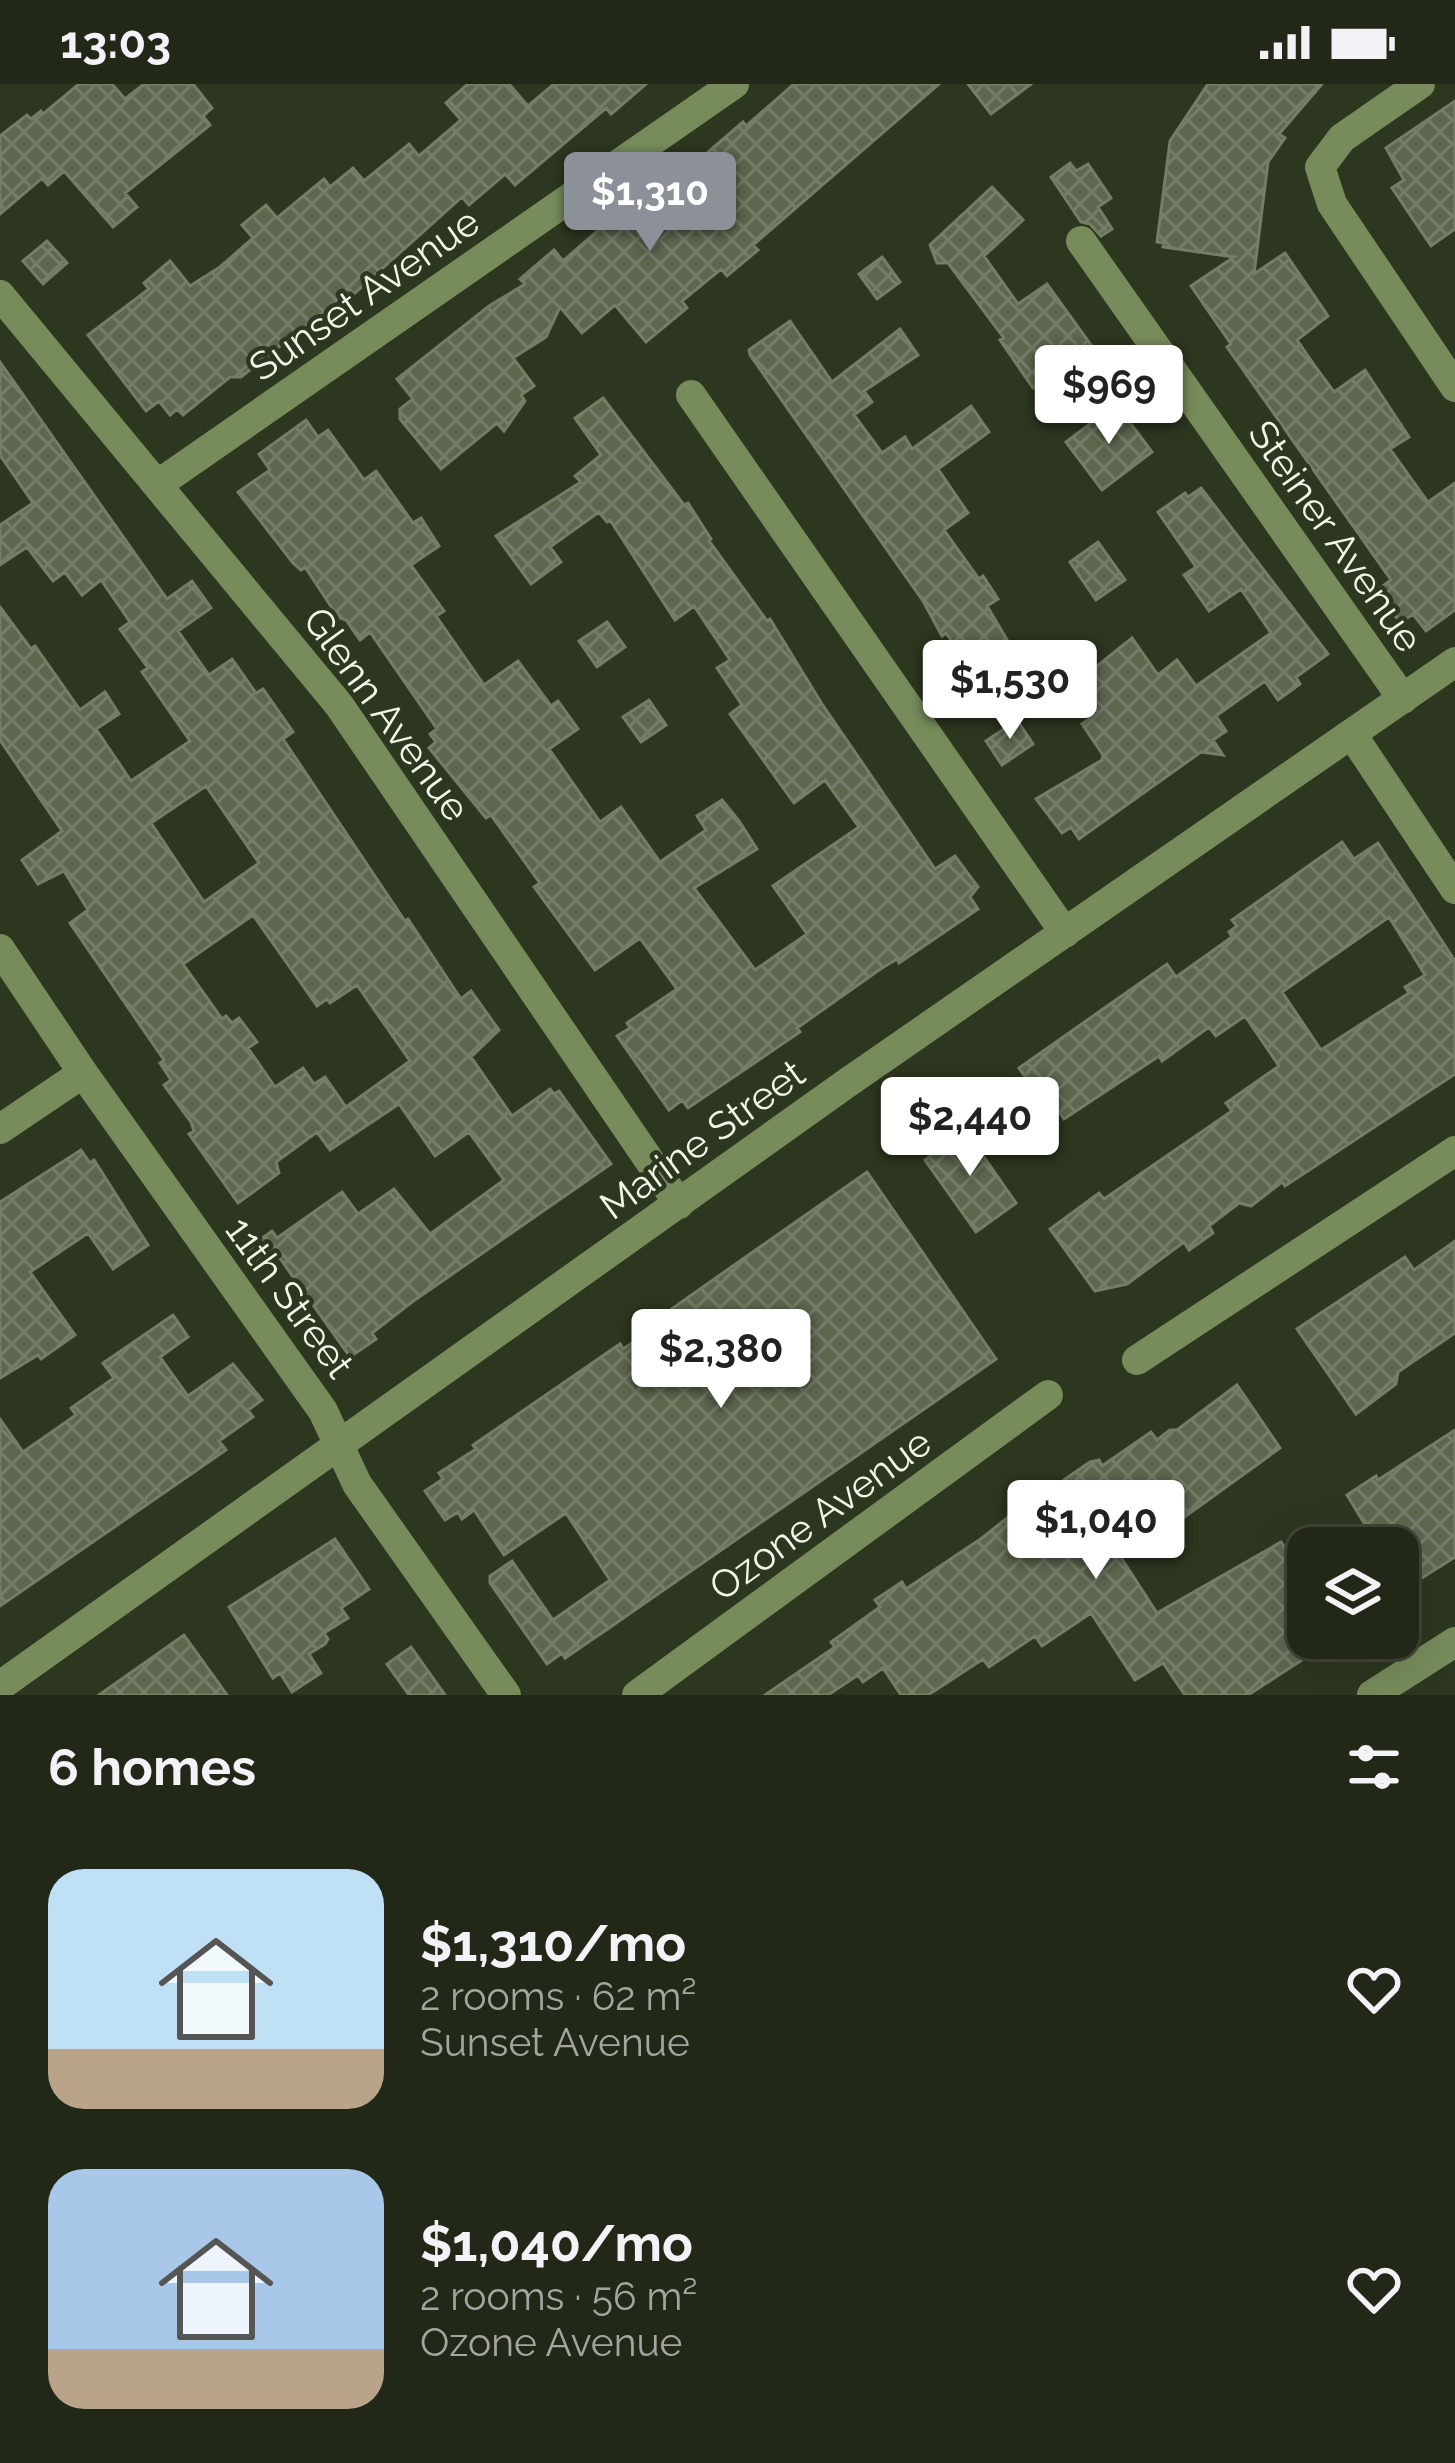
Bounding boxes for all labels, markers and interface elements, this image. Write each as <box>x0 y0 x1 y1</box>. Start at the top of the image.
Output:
text: 13:03 <box>60 16 171 69</box>
pin: $1,310 <box>552 152 748 254</box>
text: $1,310 <box>591 168 709 214</box>
street label: Sunset Avenue <box>240 198 488 390</box>
pin: $969 <box>1038 345 1180 447</box>
text: $969 <box>1062 361 1156 407</box>
street label: Steiner Avenue <box>1239 412 1433 660</box>
street label: Glenn Avenue <box>294 598 480 830</box>
pin: $1,530 <box>912 640 1108 742</box>
text: $1,530 <box>950 656 1070 702</box>
street label: Marine Street <box>591 1050 813 1228</box>
pin: $2,440 <box>872 1077 1068 1179</box>
text: $2,440 <box>908 1093 1032 1139</box>
street label: 11th Street <box>216 1208 364 1386</box>
pin: $2,380 <box>623 1309 819 1411</box>
text: $2,380 <box>658 1325 784 1371</box>
street label: Ozone Avenue <box>700 1418 940 1610</box>
pin: $1,040 <box>998 1480 1194 1582</box>
text: $1,040 <box>1034 1496 1158 1542</box>
map controls <box>1287 1527 1419 1659</box>
button: layers <box>1287 1527 1419 1659</box>
icon: filters <box>1341 1734 1407 1800</box>
text: 6 homes <box>48 1737 256 1797</box>
text: $1,310/mo <box>420 1913 686 1973</box>
icon: home <box>144 1917 288 2061</box>
icon: heart <box>1341 1956 1407 2022</box>
text: 2 rooms · 62 m² <box>420 1973 696 2019</box>
text: Sunset Avenue <box>420 2019 690 2065</box>
text: $1,040/mo <box>420 2213 693 2273</box>
icon: home <box>144 2217 288 2361</box>
icon: heart <box>1341 2256 1407 2322</box>
text: 2 rooms · 56 m² <box>420 2273 697 2319</box>
text: Ozone Avenue <box>420 2319 682 2365</box>

